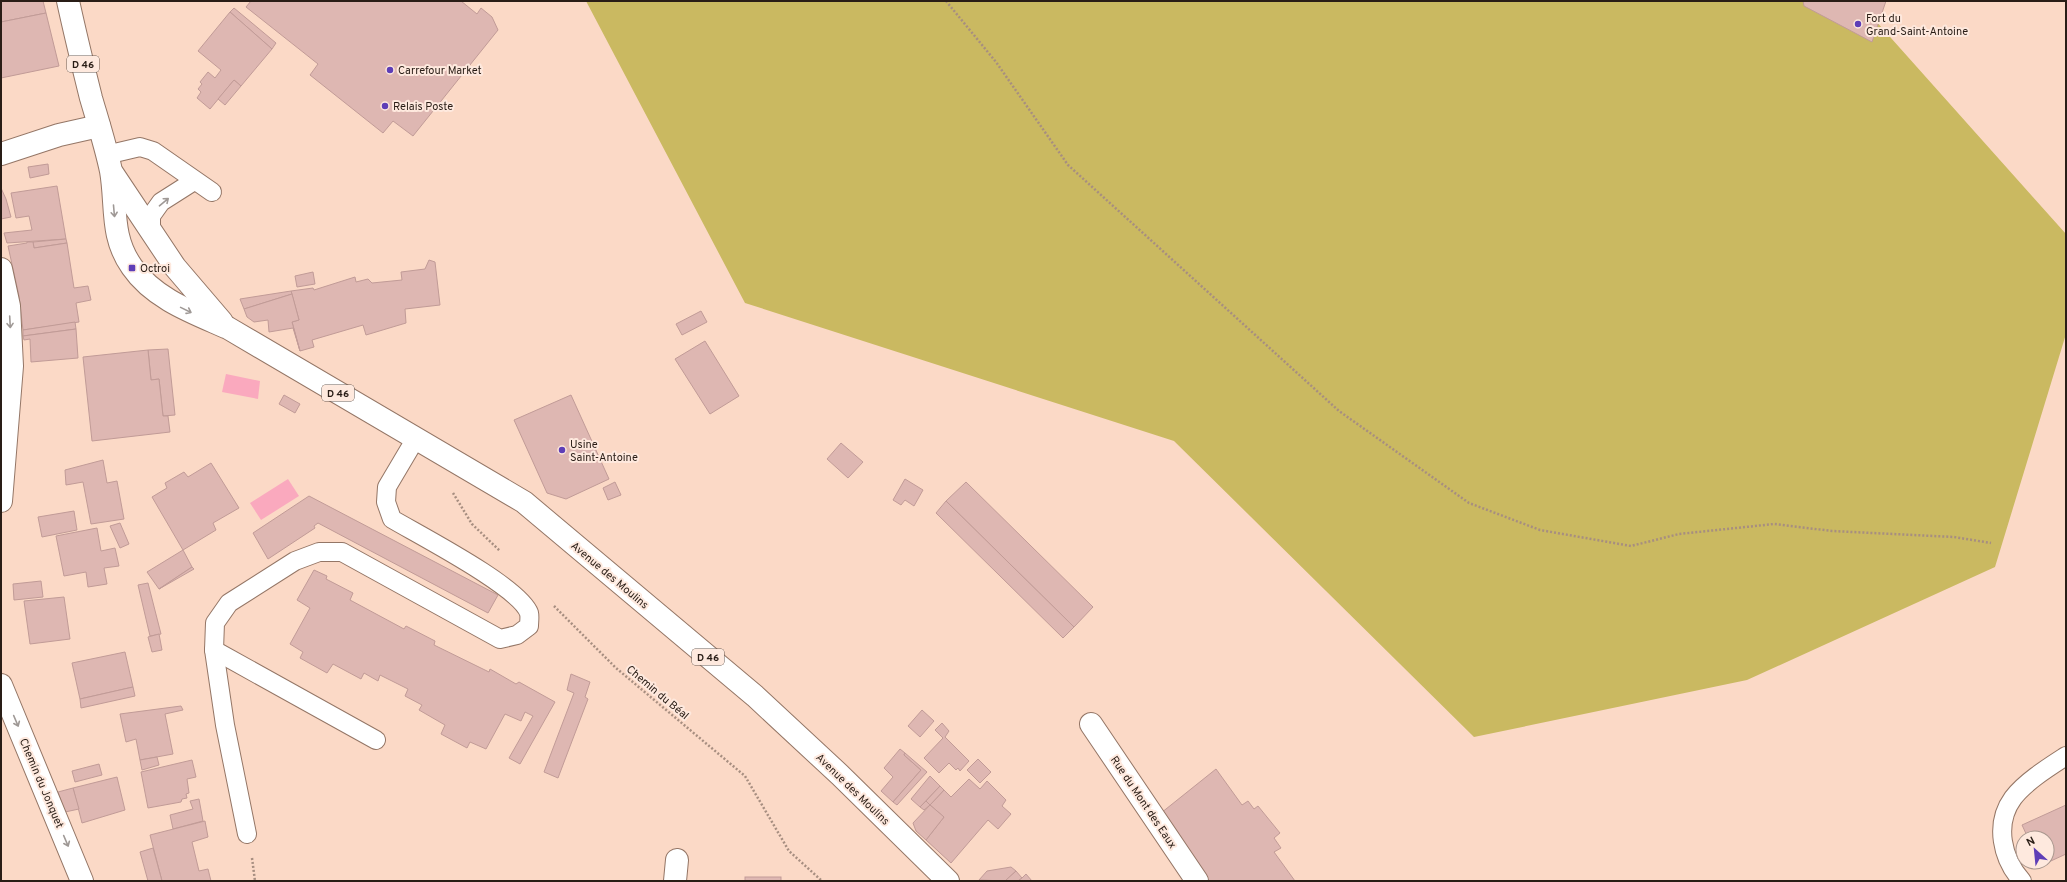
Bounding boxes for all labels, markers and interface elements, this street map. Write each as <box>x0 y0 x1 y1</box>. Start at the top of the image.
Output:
place label: Fort du Grand-Saint-Antoine <box>1866 12 1968 39</box>
marker: Fort du Grand-Saint-Antoine <box>1853 19 1863 29</box>
road number: D 46 <box>67 56 99 72</box>
place label: Carrefour Market <box>398 64 482 78</box>
marker: Carrefour Market <box>385 65 395 75</box>
place label: Relais Poste <box>393 100 453 114</box>
marker: Relais Poste <box>380 101 390 111</box>
one-way arrow <box>158 197 169 206</box>
one-way arrow <box>110 204 117 217</box>
place label: Octroi <box>140 262 170 276</box>
marker: Octroi <box>127 263 137 273</box>
one-way arrow <box>180 307 192 314</box>
one-way arrow <box>6 315 13 328</box>
road number: D 46 <box>322 385 354 401</box>
place label: Usine Saint-Antoine <box>570 438 638 465</box>
marker: Usine Saint-Antoine <box>557 445 567 455</box>
street label: Avenue des Moulins <box>568 539 651 612</box>
road number: D 46 <box>692 649 724 665</box>
street label: Chemin du Béal <box>623 663 691 723</box>
one-way arrow <box>13 715 20 727</box>
street label: Chemin du Jonquet <box>16 736 66 830</box>
street label: Avenue des Moulins <box>812 751 892 829</box>
street label: Rue du Mont des Eaux <box>1107 754 1179 852</box>
north arrow <box>2015 830 2055 870</box>
text: N <box>2024 834 2038 850</box>
one-way arrow <box>62 835 70 847</box>

